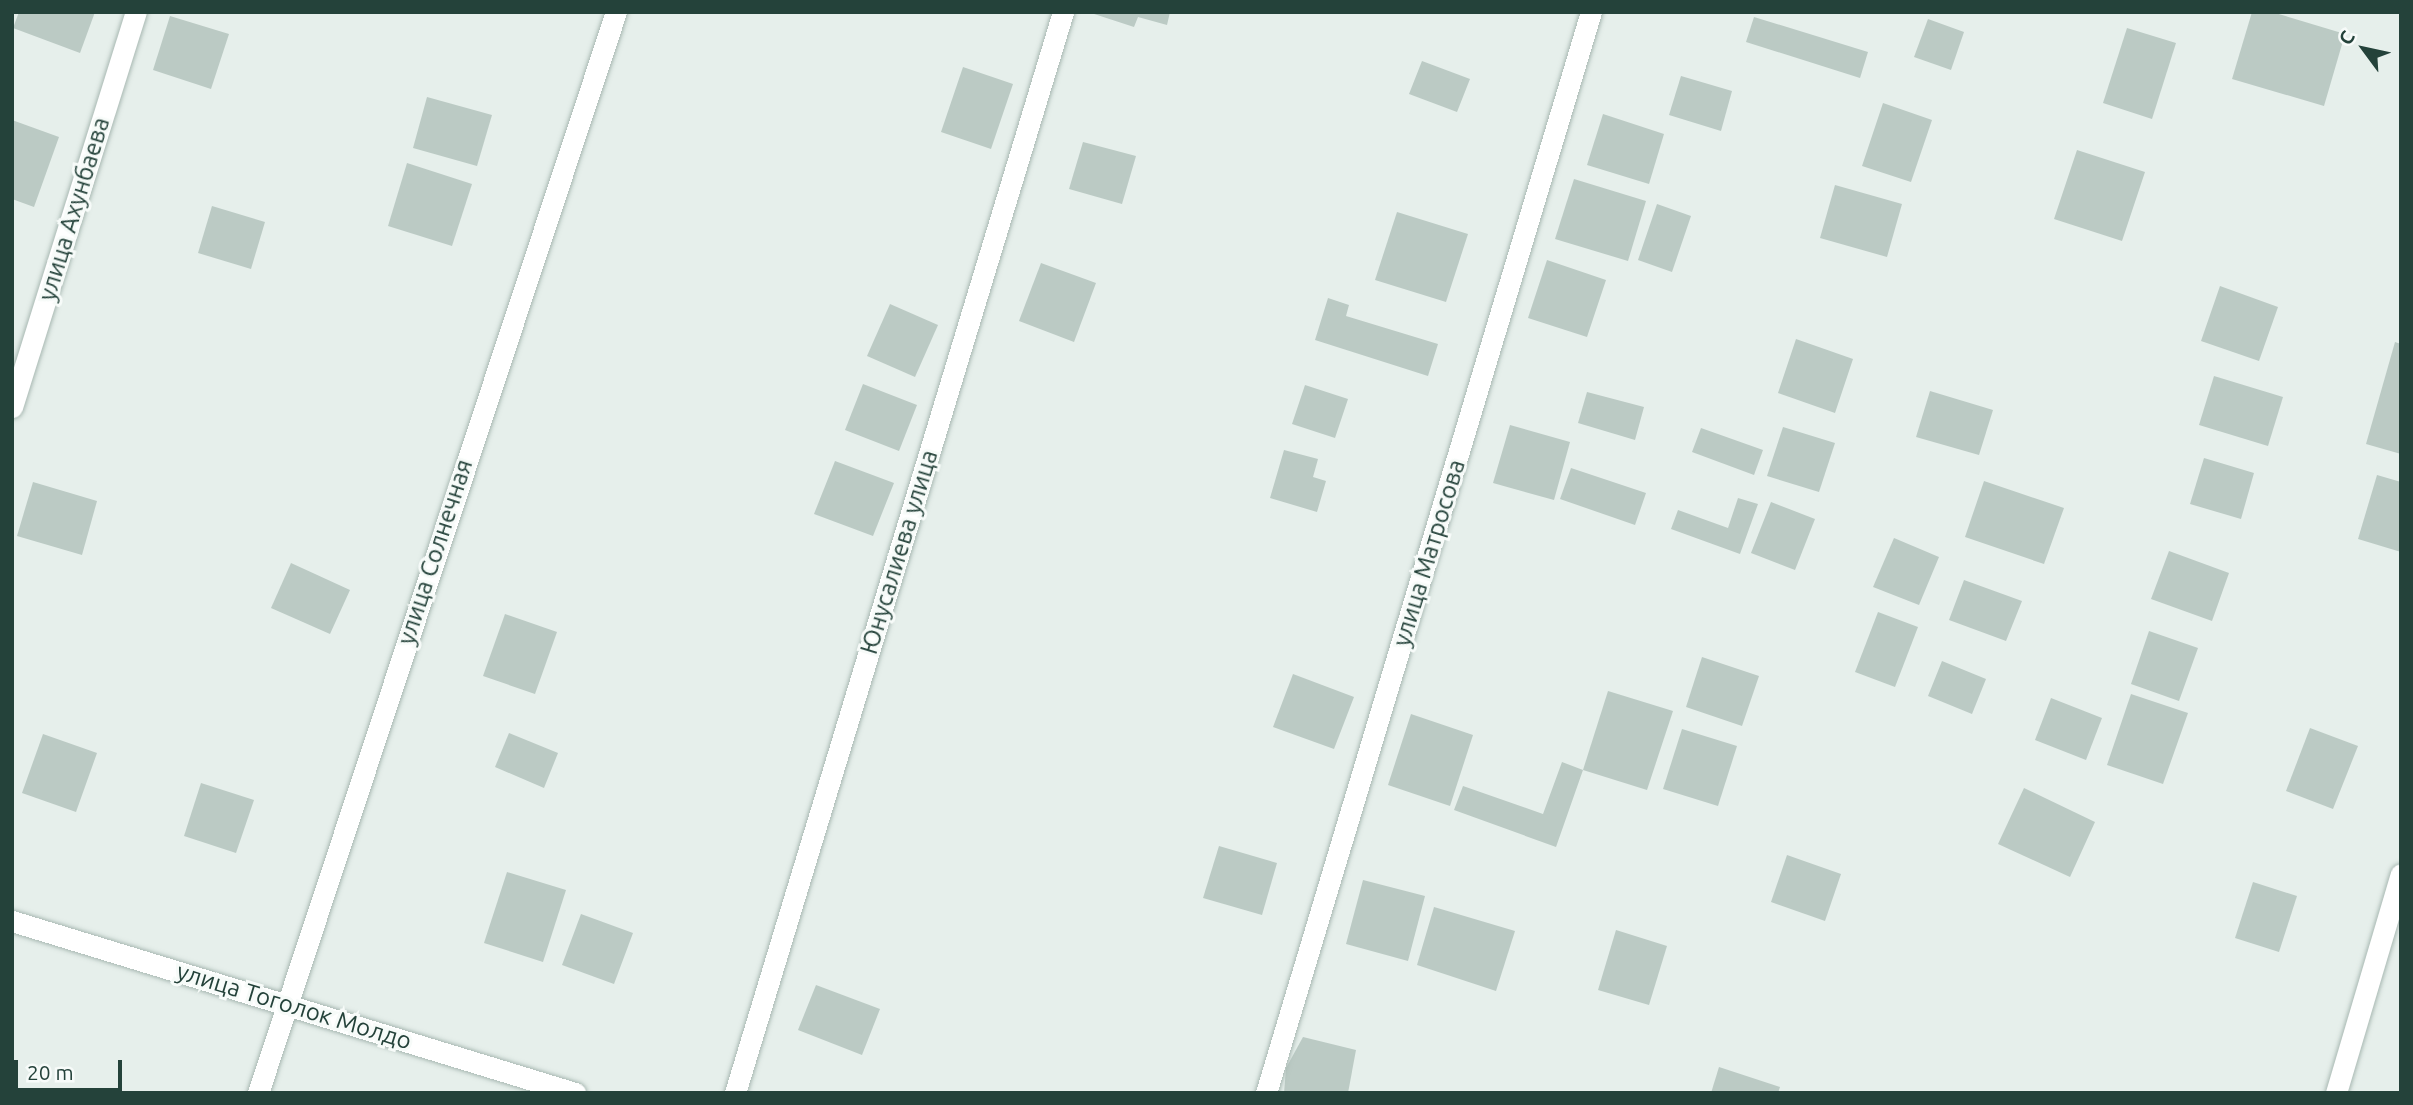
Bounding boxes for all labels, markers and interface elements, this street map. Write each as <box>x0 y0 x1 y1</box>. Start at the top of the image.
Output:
north arrow <box>2329 14 2399 84</box>
text: С <box>2334 26 2359 49</box>
street label: улица Ахунбаева <box>32 114 116 304</box>
street label: Юнусалиева улица <box>854 447 944 657</box>
street label: улица Солнечная <box>391 456 479 648</box>
street label: улица Матросова <box>1387 456 1471 650</box>
street label: улица Тоголок Молдо <box>173 957 415 1055</box>
scale bar <box>18 1046 126 1090</box>
text: 20 m <box>27 1060 74 1084</box>

